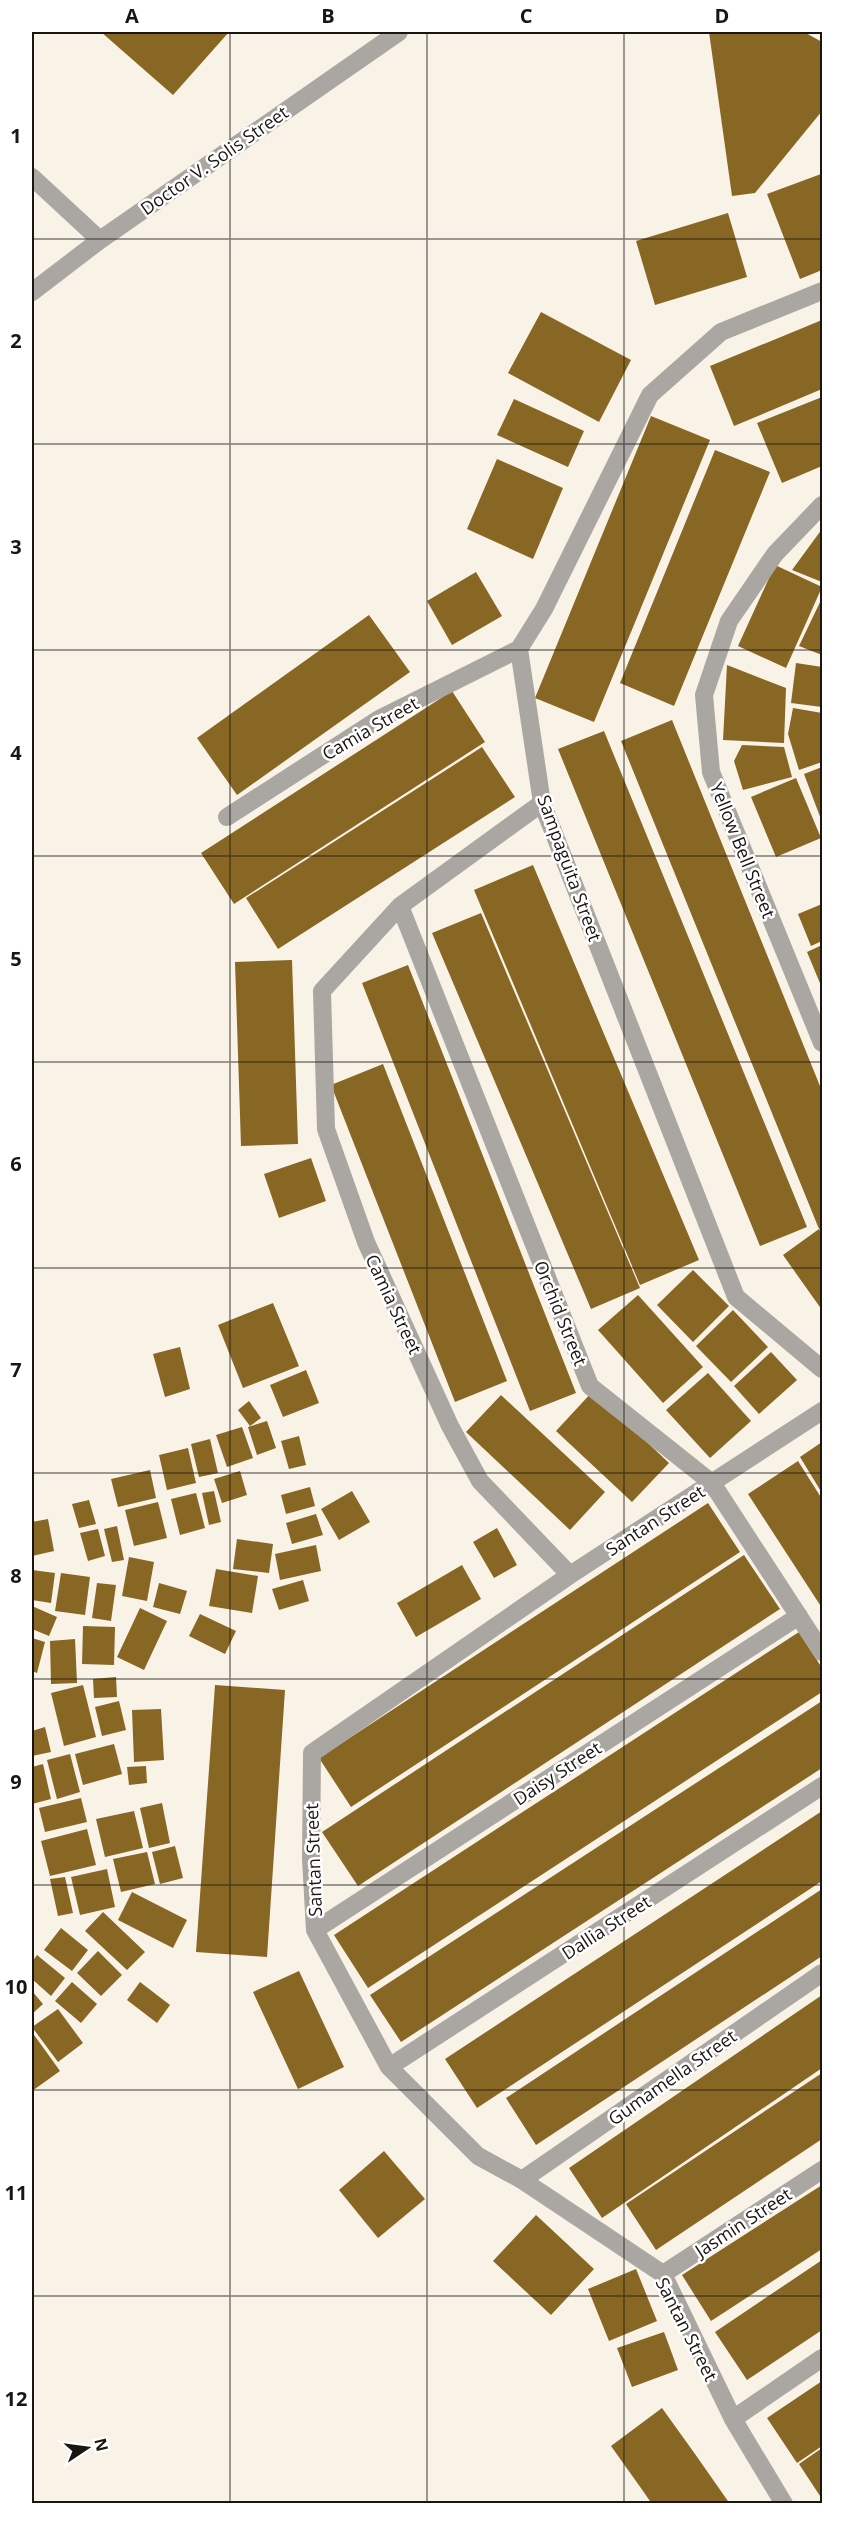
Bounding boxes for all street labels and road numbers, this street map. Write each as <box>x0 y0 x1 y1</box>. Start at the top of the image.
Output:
street label: Doctor V. Solis Street <box>135 100 293 220</box>
street label: Camia Street <box>317 691 423 765</box>
street label: Yellow Bell Street <box>705 779 781 921</box>
street label: Sampaguita Street <box>532 791 608 945</box>
street label: Camia Street <box>360 1250 428 1358</box>
street label: Orchid Street <box>529 1257 593 1369</box>
street label: Santan Street <box>601 1479 709 1561</box>
street label: Daisy Street <box>508 1736 606 1810</box>
street label: Santan Street <box>299 1803 327 1917</box>
street label: Dallia Street <box>557 1889 655 1965</box>
street label: Gumamella Street <box>603 2024 741 2130</box>
street label: Jasmin Street <box>688 2182 796 2263</box>
street label: Santan Street <box>651 2273 723 2385</box>

